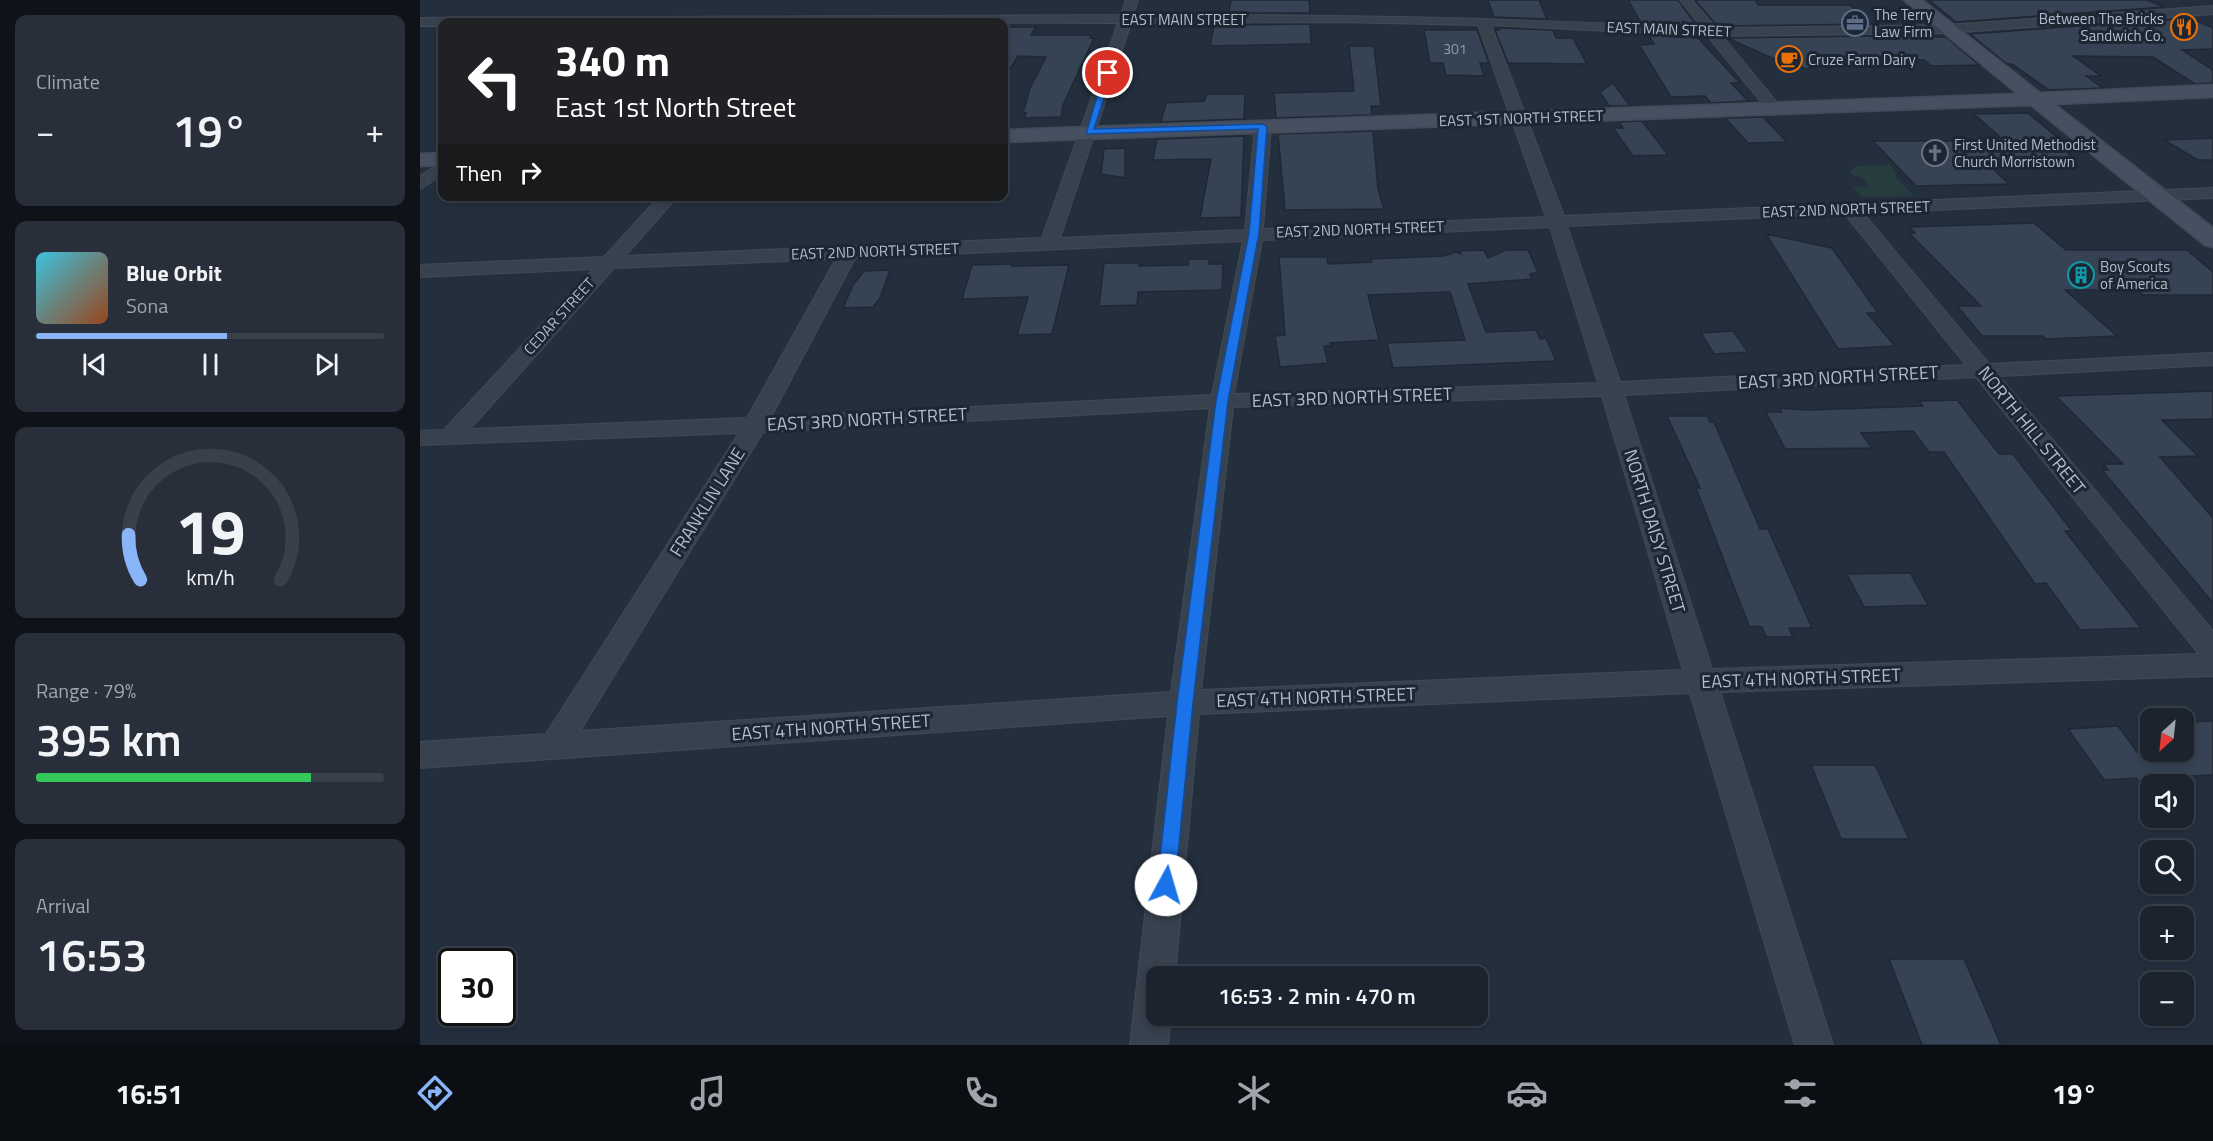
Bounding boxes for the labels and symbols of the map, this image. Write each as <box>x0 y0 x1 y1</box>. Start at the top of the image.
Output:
place label: The Terry Law Firm <box>1874 3 1933 43</box>
place label: Between The Bricks Sandwich Co. <box>2039 7 2164 47</box>
street label: EAST MAIN STREET <box>1122 8 1247 31</box>
office icon: The Terry Law Firm <box>1840 8 1870 38</box>
restaurant icon: Between The Bricks Sandwich Co. <box>2169 12 2199 42</box>
street label: EAST MAIN STREET <box>1606 15 1732 43</box>
house number: 301 <box>1443 38 1467 59</box>
cafe icon: Cruze Farm Dairy <box>1774 44 1804 74</box>
pin <box>1082 47 1133 98</box>
place label: Cruze Farm Dairy <box>1808 48 1916 71</box>
street label: EAST 1ST NORTH STREET <box>1438 104 1604 132</box>
place label: First United Methodist Church Morristown <box>1954 133 2096 173</box>
church icon: First United Methodist Church Morristown <box>1920 138 1950 168</box>
street label: EAST 2ND NORTH STREET <box>1762 195 1931 223</box>
street label: EAST 2ND NORTH STREET <box>1276 215 1445 243</box>
street label: EAST 2ND NORTH STREET <box>791 237 960 265</box>
place label: Boy Scouts of America <box>2100 255 2170 295</box>
building icon: Boy Scouts of America <box>2066 260 2096 290</box>
street label: CEDAR STREET <box>518 272 600 360</box>
street label: EAST 3RD NORTH STREET <box>1737 358 1939 396</box>
street label: NORTH HILL STREET <box>1972 360 2093 500</box>
street label: EAST 3RD NORTH STREET <box>1251 380 1453 414</box>
street label: EAST 3RD NORTH STREET <box>766 400 968 438</box>
street label: FRANKLIN LANE <box>663 442 751 562</box>
street label: NORTH DAISY STREET <box>1617 446 1693 617</box>
street label: EAST 4TH NORTH STREET <box>1701 661 1902 695</box>
street label: EAST 4TH NORTH STREET <box>1216 680 1417 714</box>
street label: EAST 4TH NORTH STREET <box>730 707 932 747</box>
north arrow <box>2140 708 2194 762</box>
position arrow <box>1134 853 1198 917</box>
speed limit sign: 30 <box>438 948 516 1026</box>

